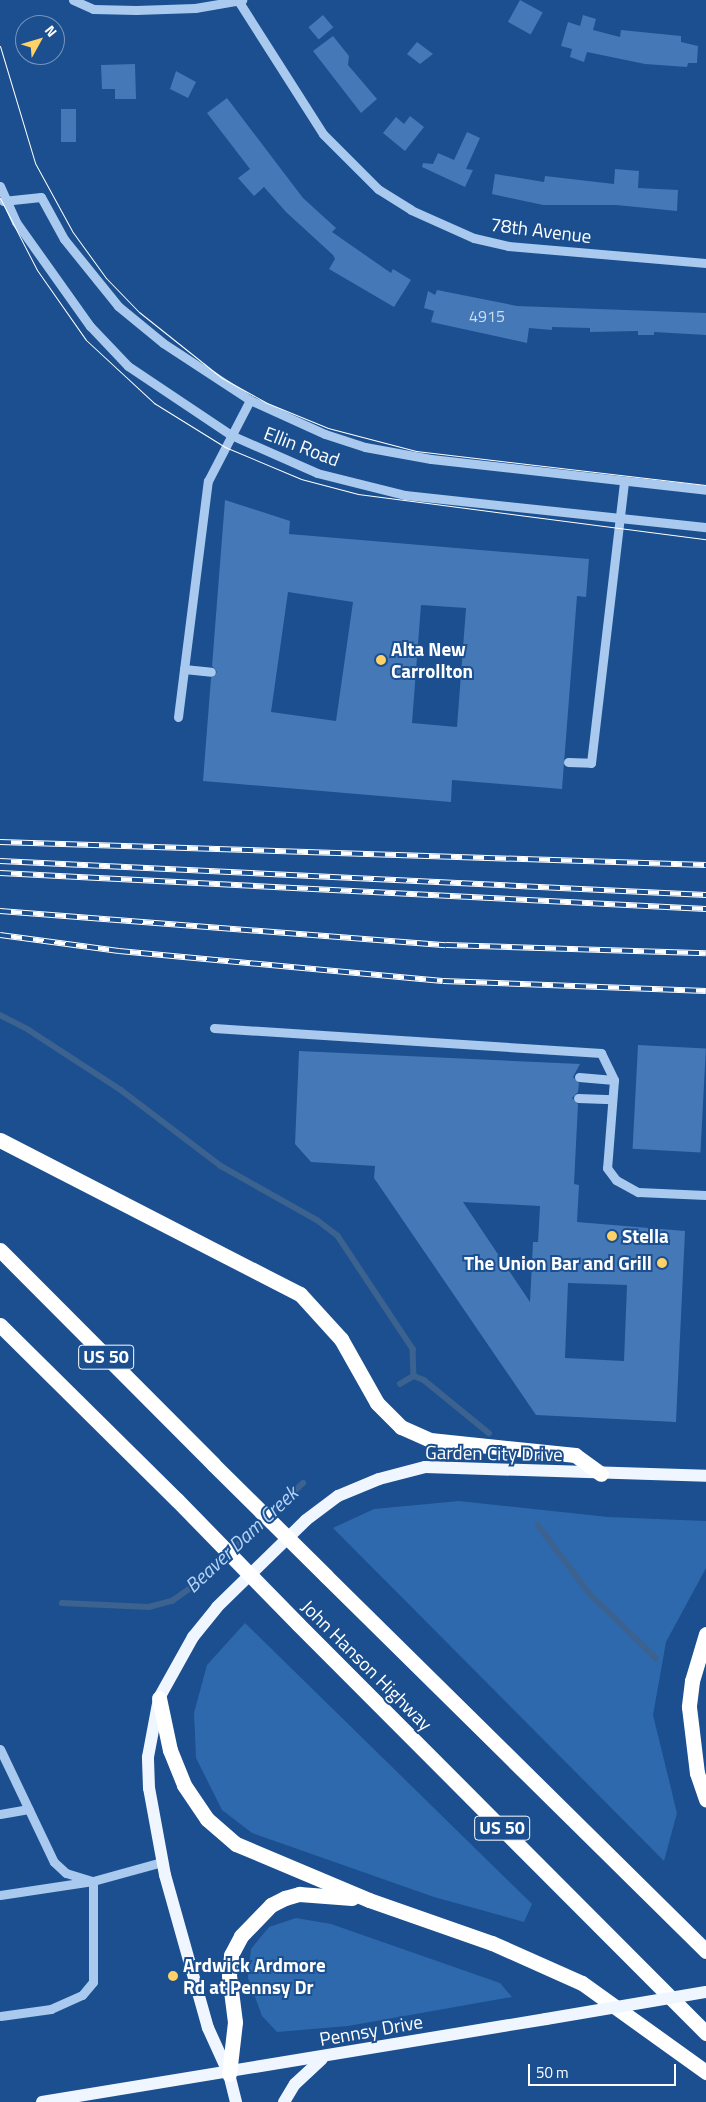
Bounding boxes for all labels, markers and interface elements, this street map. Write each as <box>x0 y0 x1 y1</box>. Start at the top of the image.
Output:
north arrow <box>15 15 65 65</box>
text: N <box>40 20 62 41</box>
street label: 78th Avenue <box>489 212 593 248</box>
house number: 4915 <box>469 306 505 326</box>
street label: Ellin Road <box>261 421 343 471</box>
place label: Alta New Carrollton <box>391 638 473 682</box>
marker: Alta New Carrollton <box>375 654 387 666</box>
place label: Stella <box>622 1225 669 1247</box>
marker: Stella <box>606 1230 618 1242</box>
place label: The Union Bar and Grill <box>464 1252 652 1274</box>
marker: The Union Bar and Grill <box>656 1257 668 1269</box>
road number: US 50 <box>77 1341 135 1372</box>
street label: Garden City Drive <box>425 1440 563 1466</box>
water label: Beaver Dam Creek <box>180 1481 302 1597</box>
street label: John Hanson Highway <box>297 1595 437 1735</box>
road number: US 50 <box>473 1812 531 1844</box>
place label: Ardwick Ardmore Rd at Pennsy Dr <box>183 1954 326 1998</box>
marker: Ardwick Ardmore Rd at Pennsy Dr <box>167 1970 179 1982</box>
street label: Pennsy Drive <box>317 2010 425 2050</box>
scale bar <box>531 2054 678 2086</box>
text: 50 m <box>536 2061 569 2084</box>

